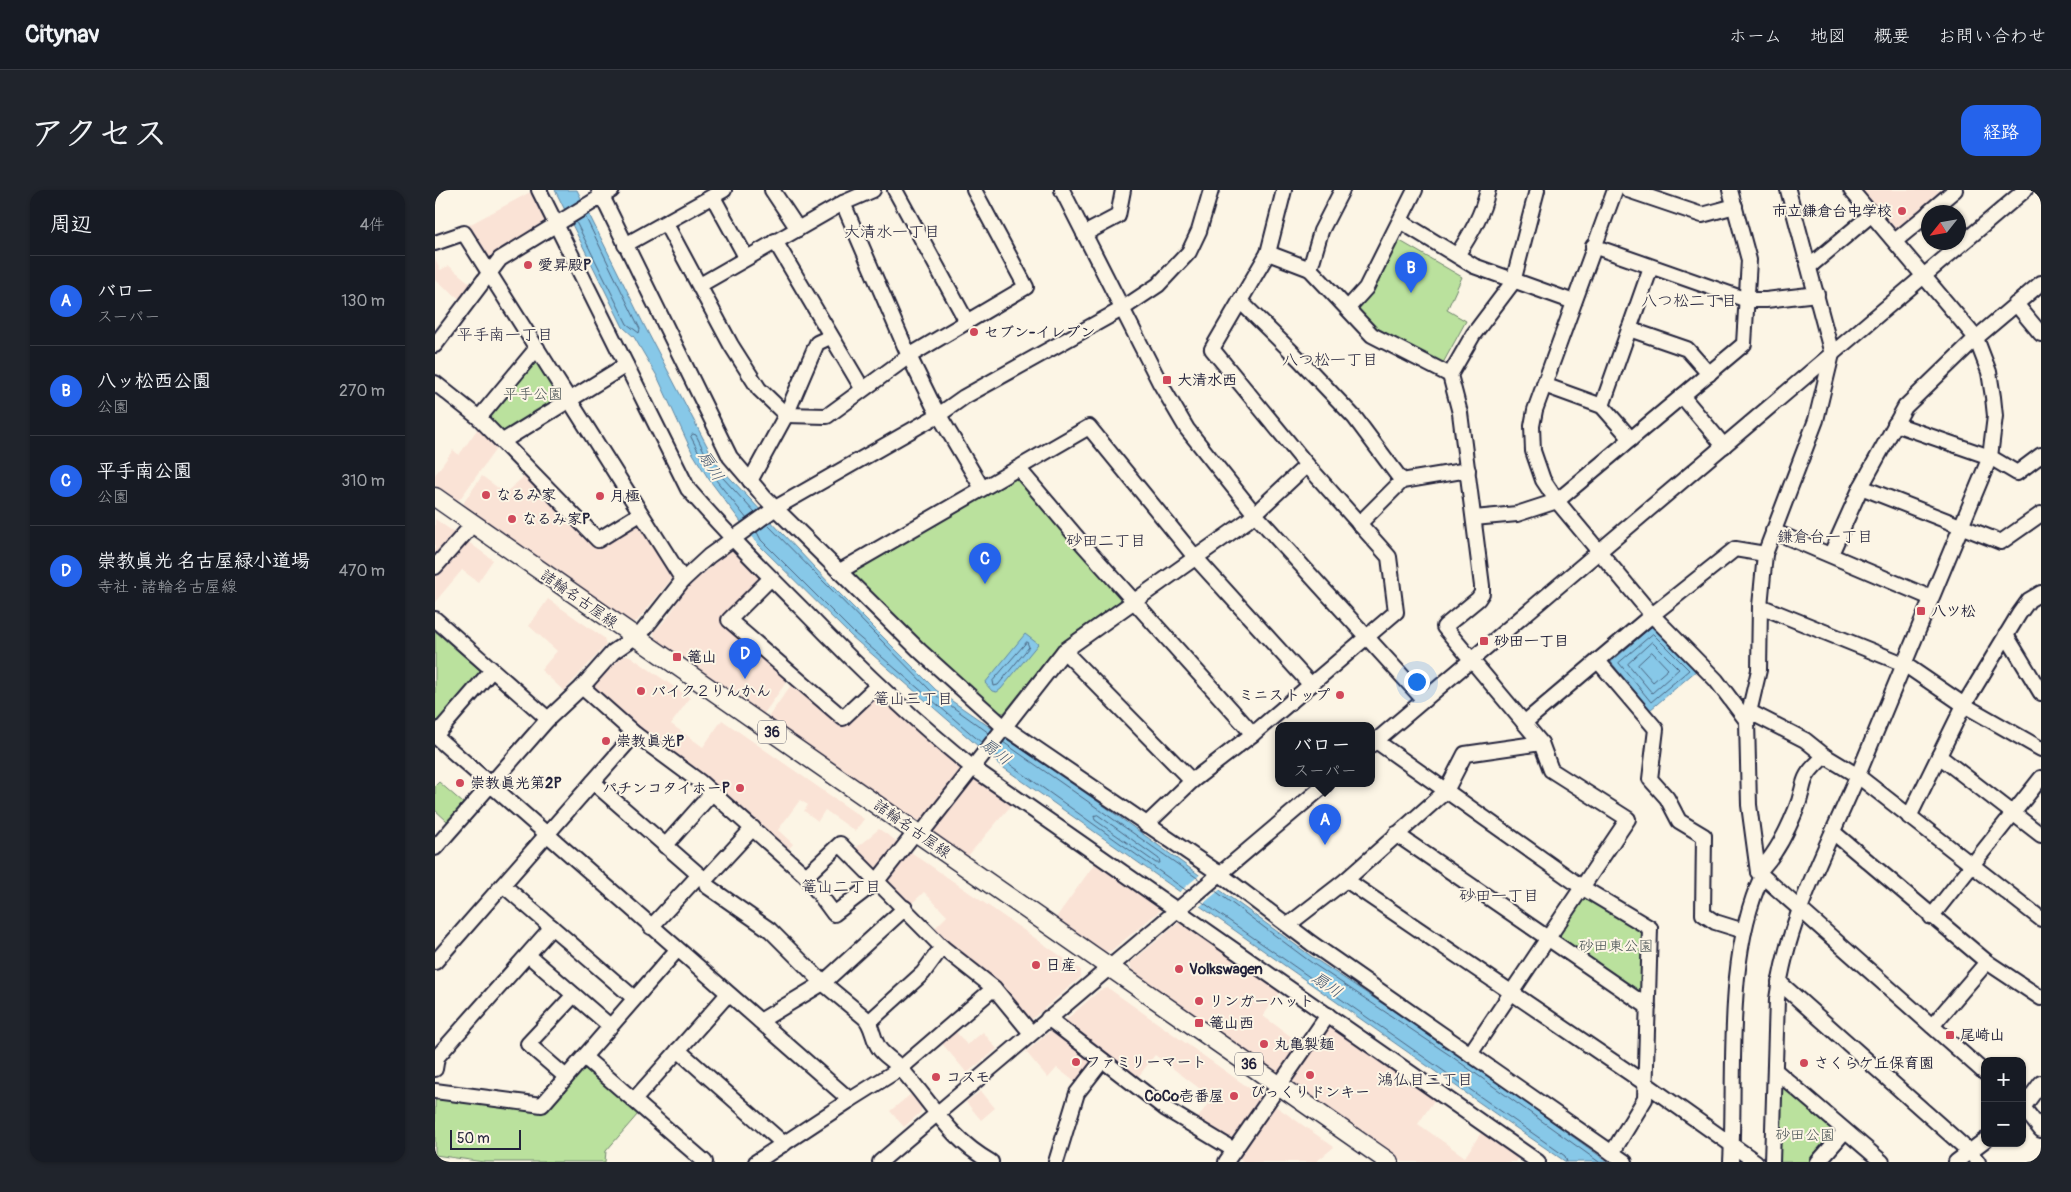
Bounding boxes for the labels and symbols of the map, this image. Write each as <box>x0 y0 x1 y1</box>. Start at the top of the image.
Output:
place label: 市立鎌倉台中学校 <box>1772 202 1892 221</box>
marker: 市立鎌倉台中学校 <box>1896 205 1908 217</box>
north arrow <box>1921 205 1966 250</box>
district label: 大清水一丁目 <box>844 222 940 242</box>
pin: B <box>1395 252 1427 293</box>
place label: 愛昇殿P <box>538 256 591 275</box>
marker: 愛昇殿P <box>522 259 534 271</box>
district label: 八つ松二丁目 <box>1641 291 1737 311</box>
place label: セブン-イレブン <box>984 323 1095 342</box>
district label: 平手南一丁目 <box>457 325 553 345</box>
marker: セブン-イレブン <box>968 326 980 338</box>
district label: 八つ松一丁目 <box>1282 350 1378 370</box>
place label: 大清水西 <box>1177 371 1237 390</box>
marker: 大清水西 <box>1161 374 1173 386</box>
park label: 平手公園 <box>503 385 563 404</box>
water label: 扇川 <box>694 447 728 485</box>
place label: なるみ家 <box>496 486 556 505</box>
place label: 月極 <box>610 487 640 506</box>
marker: なるみ家 <box>480 489 492 501</box>
marker: 月極 <box>594 490 606 502</box>
place label: なるみ家P <box>522 510 590 529</box>
marker: なるみ家P <box>506 513 518 525</box>
district label: 鎌倉台一丁目 <box>1777 527 1873 547</box>
district label: 砂田二丁目 <box>1066 531 1146 551</box>
pin: C <box>969 543 1001 584</box>
street label: 諸輪名古屋線 <box>537 565 621 633</box>
place label: 八ツ松 <box>1931 602 1976 621</box>
marker: 八ツ松 <box>1915 605 1927 617</box>
place label: 砂田一丁目 <box>1494 632 1569 651</box>
marker: 砂田一丁目 <box>1478 635 1490 647</box>
pin: D <box>729 638 761 679</box>
place label: 篭山 <box>687 648 717 667</box>
marker: 篭山 <box>671 651 683 663</box>
your location <box>1404 669 1430 695</box>
place label: バイク２りんかん <box>651 682 771 701</box>
marker: バイク２りんかん <box>635 685 647 697</box>
place label: ミニストップ <box>1238 686 1330 705</box>
district label: 篭山三丁目 <box>873 689 953 709</box>
marker: ミニストップ <box>1334 689 1346 701</box>
road number: 36 <box>758 720 786 744</box>
place label: 崇教眞光P <box>616 732 684 751</box>
water label: 扇川 <box>977 734 1015 770</box>
marker: 崇教眞光P <box>600 735 612 747</box>
place label: 崇教眞光第2P <box>470 774 562 793</box>
marker: 崇教眞光第2P <box>454 777 466 789</box>
place label: パチンコタイホーP <box>602 779 730 798</box>
marker: パチンコタイホーP <box>734 782 746 794</box>
street label: 諸輪名古屋線 <box>870 795 954 863</box>
pin: A <box>1309 804 1341 845</box>
district label: 篭山二丁目 <box>801 877 881 897</box>
district label: 砂田一丁目 <box>1459 886 1539 906</box>
park label: 砂田東公園 <box>1578 937 1654 956</box>
place label: 日産 <box>1046 956 1076 975</box>
marker: 日産 <box>1030 959 1042 971</box>
place label: Volkswagen <box>1189 960 1263 979</box>
marker: Volkswagen <box>1173 963 1185 975</box>
water label: 扇川 <box>1308 968 1346 1002</box>
place label: リンガーハット <box>1209 992 1314 1011</box>
marker: リンガーハット <box>1193 995 1205 1007</box>
place label: 篭山西 <box>1209 1014 1254 1033</box>
marker: 篭山西 <box>1193 1017 1205 1029</box>
place label: 尾崎山 <box>1960 1026 2005 1045</box>
marker: 尾崎山 <box>1944 1029 1956 1041</box>
place label: 丸亀製麺 <box>1274 1035 1334 1054</box>
marker: 丸亀製麺 <box>1258 1038 1270 1050</box>
road number: 36 <box>1235 1052 1263 1076</box>
place label: ファミリーマート <box>1086 1053 1207 1072</box>
place label: さくらケ丘保育園 <box>1814 1054 1934 1073</box>
marker: ファミリーマート <box>1070 1056 1082 1068</box>
marker: さくらケ丘保育園 <box>1798 1057 1810 1069</box>
place label: コスモ <box>946 1068 990 1087</box>
marker: びっくりドンキー <box>1304 1069 1316 1081</box>
district label: 鴻仏目二丁目 <box>1377 1070 1473 1090</box>
marker: コスモ <box>930 1071 942 1083</box>
place label: びっくりドンキー <box>1250 1083 1370 1102</box>
place label: CoCo壱番屋 <box>1144 1087 1224 1106</box>
marker: CoCo壱番屋 <box>1228 1090 1240 1102</box>
park label: 砂田公園 <box>1775 1126 1835 1145</box>
scale bar <box>450 1127 521 1150</box>

